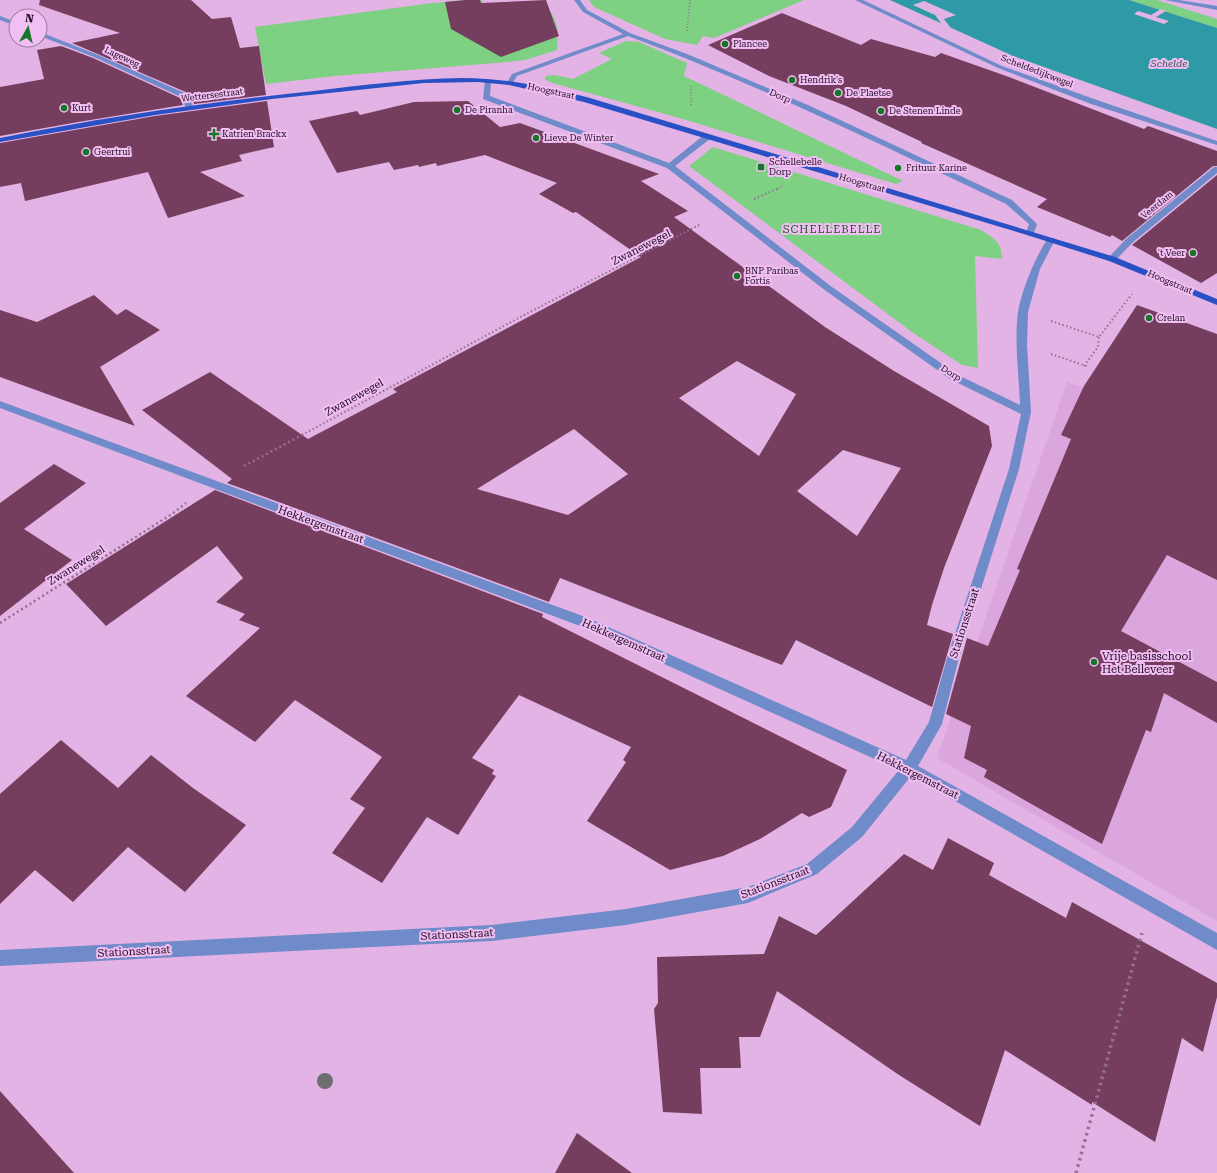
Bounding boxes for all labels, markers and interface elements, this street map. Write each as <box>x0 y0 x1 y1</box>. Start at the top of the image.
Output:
north arrow <box>8 8 48 48</box>
text: N <box>24 12 35 26</box>
marker: Plancee <box>720 39 730 49</box>
place label: Plancee <box>733 39 767 49</box>
street label: Lageweg <box>103 45 142 70</box>
street label: Scheldedijkwegel <box>999 53 1075 89</box>
water label: Schelde <box>1150 58 1187 69</box>
marker: Hendrik's <box>787 75 797 85</box>
place label: Hendrik's <box>800 75 842 85</box>
street label: Hoogstraat <box>527 81 576 101</box>
street label: Wettersestraat <box>180 86 244 104</box>
street label: Dorp <box>768 87 792 105</box>
marker: De Plaetse <box>833 88 843 98</box>
place label: De Plaetse <box>846 88 891 98</box>
marker: Kurt <box>59 103 69 113</box>
place label: Kurt <box>72 103 92 113</box>
marker: De Piranha <box>452 105 462 115</box>
place label: De Piranha <box>465 105 513 115</box>
marker: De Stenen Linde <box>876 106 886 116</box>
place label: De Stenen Linde <box>889 106 961 116</box>
marker: Katrien Brackx <box>209 129 219 139</box>
place label: Katrien Brackx <box>222 129 287 139</box>
marker: Lieve De Winter <box>531 133 541 143</box>
place label: Lieve De Winter <box>544 133 614 143</box>
marker: Geertrui <box>81 147 91 157</box>
place label: Geertrui <box>94 147 131 157</box>
place label: Schellebelle Dorp <box>769 157 822 177</box>
marker: Schellebelle Dorp <box>756 162 766 172</box>
marker: Frituur Karine <box>893 163 903 173</box>
place label: Frituur Karine <box>906 163 967 173</box>
street label: Hoogstraat <box>838 172 887 195</box>
street label: Veerdam <box>1139 189 1175 221</box>
district label: SCHELLEBELLE <box>783 223 881 236</box>
street label: Zwanewegel <box>609 227 674 268</box>
place label: 't Veer <box>1158 248 1185 258</box>
marker: 't Veer <box>1188 248 1198 258</box>
place label: BNP Paribas Fortis <box>745 266 798 286</box>
street label: Hoogstraat <box>1146 268 1194 296</box>
marker: BNP Paribas Fortis <box>732 271 742 281</box>
marker: Crelan <box>1144 313 1154 323</box>
place label: Crelan <box>1157 313 1186 323</box>
street label: Dorp <box>939 363 963 383</box>
street label: Zwanewegel <box>323 376 386 419</box>
street label: Hekkergemstraat <box>276 503 365 546</box>
street label: Zwanewegel <box>45 542 108 588</box>
street label: Stationsstraat <box>947 586 982 660</box>
street label: Hekkergemstraat <box>580 616 668 665</box>
place label: Vrije basisschool Het Belleveer <box>1102 650 1192 676</box>
marker: Vrije basisschool Het Belleveer <box>1089 657 1099 667</box>
street label: Hekkergemstraat <box>875 749 961 802</box>
street label: Stationsstraat <box>739 863 812 902</box>
street label: Stationsstraat <box>420 926 494 943</box>
street label: Stationsstraat <box>97 943 171 960</box>

